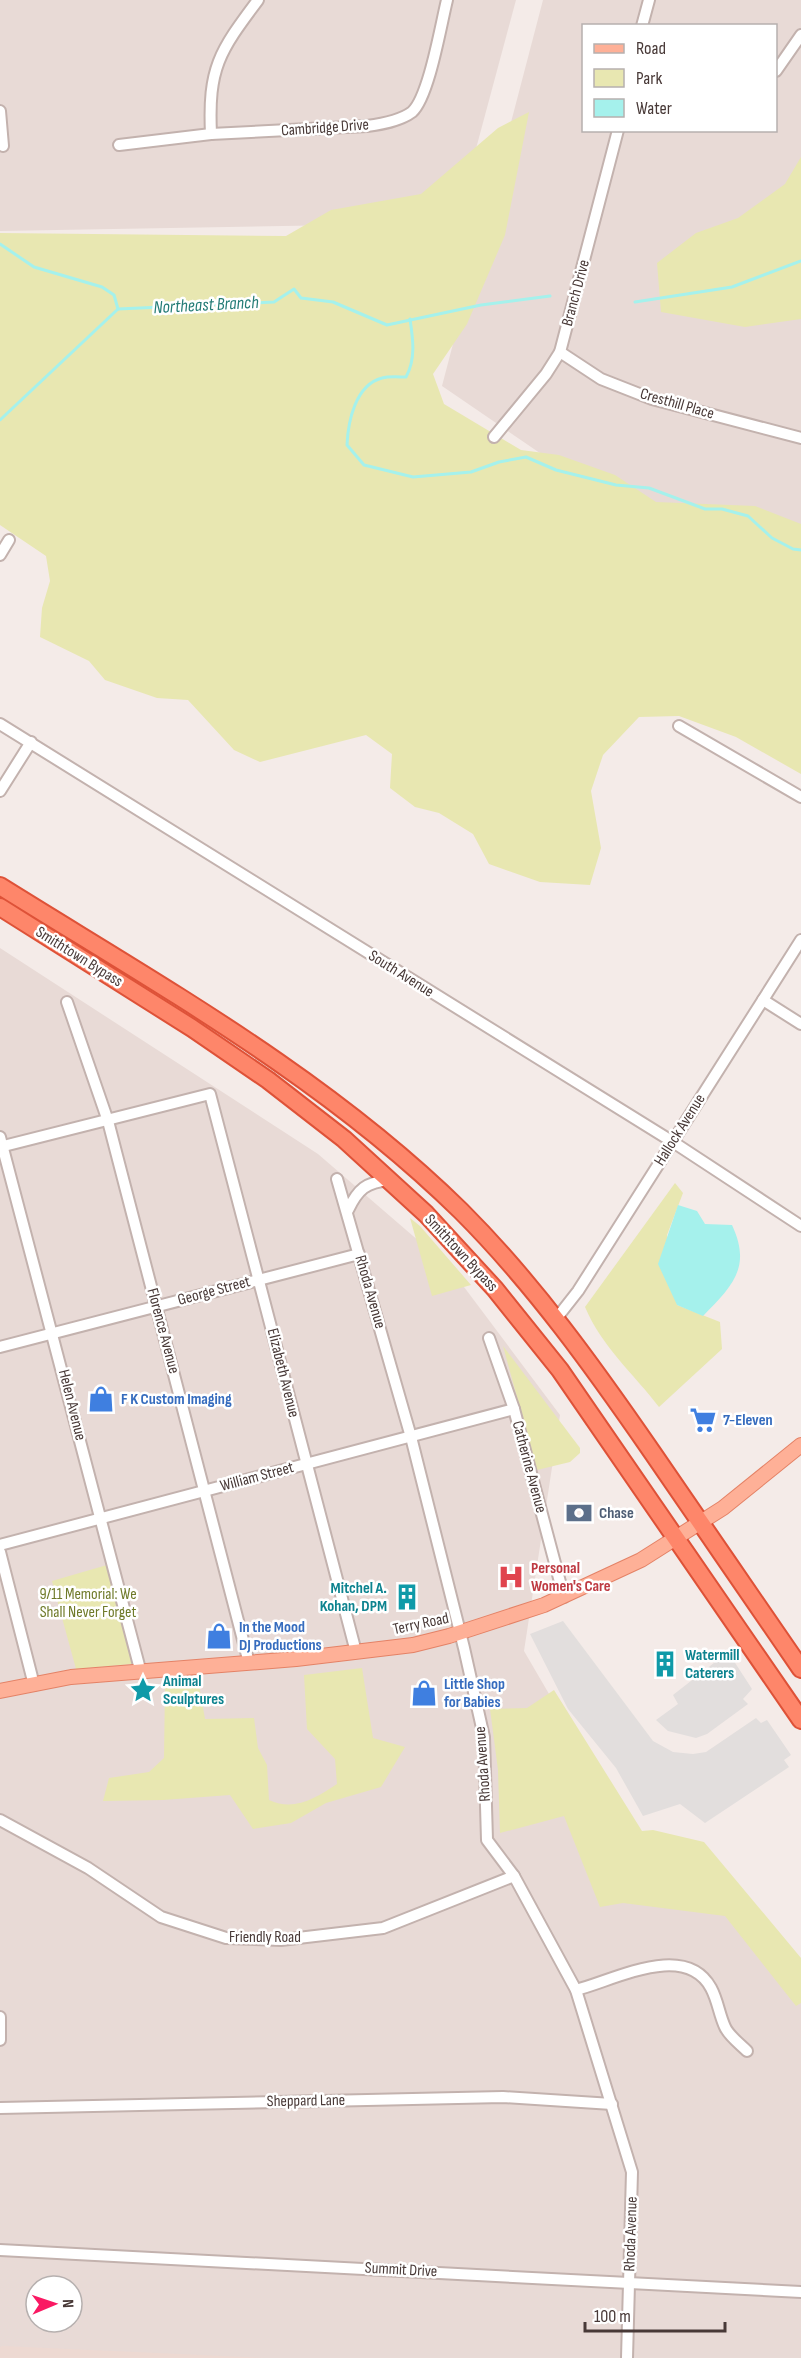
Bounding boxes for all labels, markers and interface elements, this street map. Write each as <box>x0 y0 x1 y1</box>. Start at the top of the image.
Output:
legend <box>582 24 777 132</box>
text: Road <box>636 38 666 59</box>
text: Park <box>636 68 662 89</box>
text: Water <box>636 98 672 119</box>
street label: Cambridge Drive <box>280 115 370 141</box>
street label: Branch Drive <box>558 258 594 328</box>
water label: Northeast Branch <box>153 292 260 318</box>
street label: Cresthill Place <box>638 384 716 424</box>
street label: Smithtown Bypass <box>32 923 126 991</box>
street label: South Avenue <box>365 946 437 1002</box>
street label: Hallock Avenue <box>650 1091 710 1169</box>
street label: Smithtown Bypass <box>420 1210 502 1296</box>
street label: Rhoda Avenue <box>350 1253 390 1331</box>
street label: George Street <box>176 1272 252 1310</box>
street label: Florence Avenue <box>142 1286 184 1376</box>
street label: Elizabeth Avenue <box>263 1326 303 1420</box>
street label: Helen Avenue <box>54 1368 90 1442</box>
shop icon: F K Custom Imaging <box>86 1384 116 1414</box>
place label: F K Custom Imaging <box>121 1390 232 1409</box>
supermarket icon: 7-Eleven <box>688 1405 718 1435</box>
place label: 7-Eleven <box>723 1411 773 1430</box>
street label: Catherine Avenue <box>508 1419 550 1515</box>
street label: William Street <box>218 1458 296 1496</box>
bank icon: Chase <box>564 1498 594 1528</box>
place label: Chase <box>599 1504 634 1523</box>
place label: Personal Women's Care <box>531 1559 611 1596</box>
hospital icon: Personal Women's Care <box>496 1562 526 1592</box>
place label: Mitchel A. Kohan, DPM <box>320 1579 387 1616</box>
building icon: Mitchel A. Kohan, DPM <box>392 1582 422 1612</box>
park label: 9/11 Memorial: We Shall Never Forget <box>39 1585 137 1622</box>
street label: Terry Road <box>391 1609 451 1639</box>
place label: In the Mood DJ Productions <box>239 1618 322 1655</box>
shop icon: In the Mood DJ Productions <box>204 1621 234 1651</box>
place label: Watermill Caterers <box>685 1646 740 1683</box>
building icon: Watermill Caterers <box>650 1649 680 1679</box>
place label: Animal Sculptures <box>162 1672 224 1709</box>
place icon: Animal Sculptures <box>128 1675 158 1705</box>
place label: Little Shop for Babies <box>444 1675 505 1712</box>
shop icon: Little Shop for Babies <box>409 1678 439 1708</box>
street label: Rhoda Avenue <box>471 1726 495 1802</box>
street label: Friendly Road <box>229 1928 301 1947</box>
street label: Sheppard Lane <box>267 2091 345 2111</box>
street label: Rhoda Avenue <box>620 2196 642 2272</box>
street label: Summit Drive <box>364 2259 438 2281</box>
north arrow <box>24 2274 84 2334</box>
scale bar <box>585 2295 724 2333</box>
text: N <box>58 2299 77 2308</box>
text: 100 m <box>594 2306 631 2327</box>

